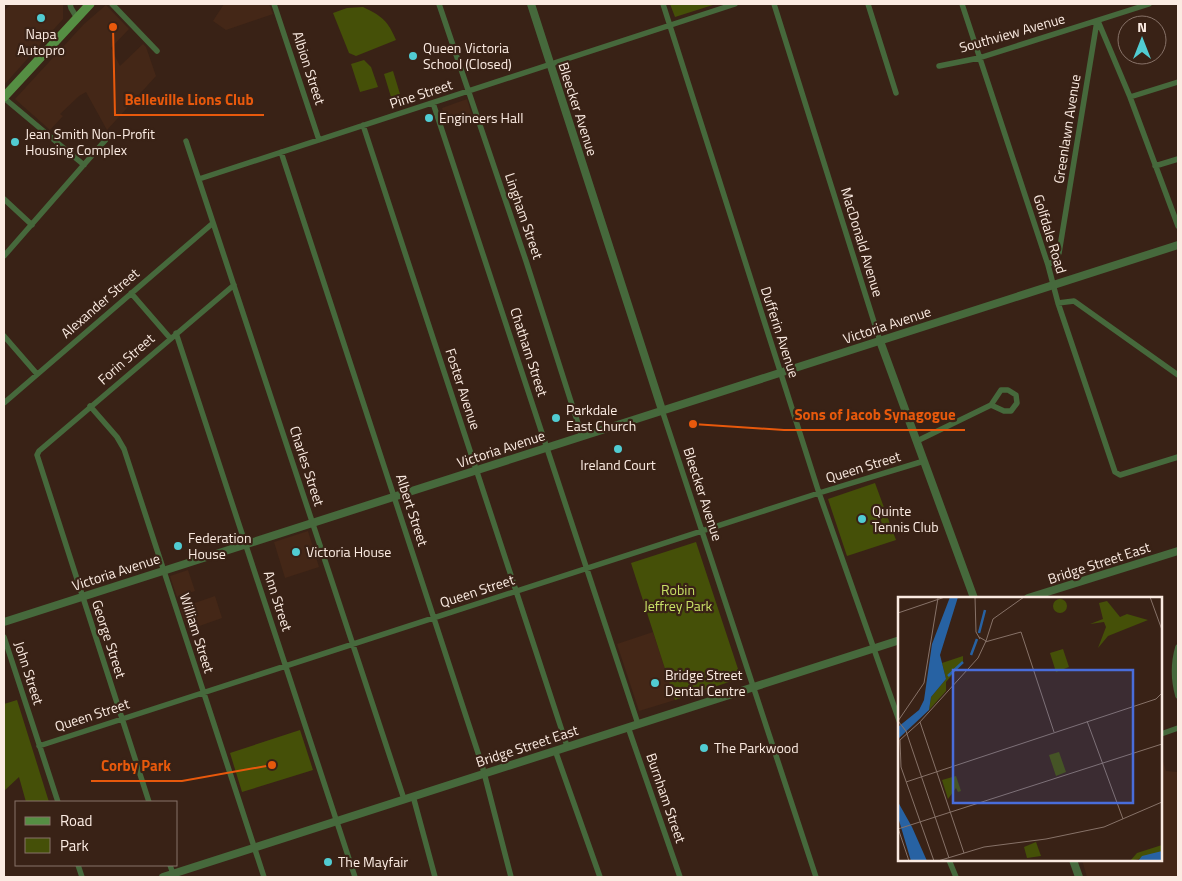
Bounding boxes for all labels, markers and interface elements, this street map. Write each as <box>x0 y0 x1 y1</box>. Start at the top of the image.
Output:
street label: Southview Avenue <box>957 7 1067 58</box>
marker: Napa Autopro <box>35 12 47 24</box>
north arrow <box>1117 15 1167 65</box>
text: N <box>1137 16 1147 37</box>
place label: Napa Autopro <box>17 23 65 60</box>
street label: Albion Street <box>288 28 331 107</box>
place label: Queen Victoria School (Closed) <box>423 37 512 74</box>
marker: Queen Victoria School (Closed) <box>407 50 419 62</box>
street label: Bleecker Avenue <box>553 59 604 158</box>
street label: Pine Street <box>387 73 455 114</box>
street label: Greenlawn Avenue <box>1048 73 1086 185</box>
callout: Belleville Lions Club <box>115 85 264 115</box>
text: Belleville Lions Club <box>124 88 254 111</box>
place label: Engineers Hall <box>439 107 524 128</box>
marker: Engineers Hall <box>423 112 435 124</box>
place label: Jean Smith Non-Profit Housing Complex <box>25 123 155 160</box>
marker: Jean Smith Non-Profit Housing Complex <box>9 136 21 148</box>
street label: Lingham Street <box>500 170 549 262</box>
street label: MacDonald Avenue <box>836 185 889 299</box>
street label: Golfdale Road <box>1028 192 1072 276</box>
street label: Alexander Street <box>56 263 144 343</box>
street label: Dufferin Avenue <box>756 283 805 380</box>
street label: Victoria Avenue <box>840 300 934 349</box>
street label: Chatham Street <box>505 305 554 399</box>
street label: Forin Street <box>93 328 159 389</box>
street label: Foster Avenue <box>440 345 487 432</box>
place label: Parkdale East Church <box>566 399 636 436</box>
callout: Sons of Jacob Synagogue <box>784 400 965 430</box>
text: Sons of Jacob Synagogue <box>794 403 956 426</box>
marker: Parkdale East Church <box>550 412 562 424</box>
street label: Charles Street <box>285 423 330 509</box>
street label: Victoria Avenue <box>454 424 548 473</box>
marker: Ireland Court <box>612 443 624 455</box>
street label: Bleecker Avenue <box>678 444 729 543</box>
street label: Queen Street <box>823 445 903 488</box>
place label: Ireland Court <box>580 454 656 475</box>
street label: Albert Street <box>391 471 434 549</box>
place label: Quinte Tennis Club <box>872 500 939 537</box>
marker: Quinte Tennis Club <box>856 513 868 525</box>
place label: Federation House <box>188 527 251 564</box>
street label: Bridge Street East <box>1045 536 1153 589</box>
marker: Federation House <box>172 540 184 552</box>
place label: Victoria House <box>306 541 391 562</box>
marker: Victoria House <box>290 546 302 558</box>
street label: Victoria Avenue <box>69 547 163 596</box>
street label: Ann Street <box>259 568 298 634</box>
street label: Queen Street <box>437 569 517 612</box>
park label: Robin Jeffrey Park <box>644 579 713 616</box>
street label: William Street <box>175 590 220 676</box>
street label: George Street <box>87 597 132 681</box>
inset map <box>898 597 1162 861</box>
street label: John Street <box>9 638 50 707</box>
place label: Bridge Street Dental Centre <box>665 664 746 701</box>
marker: Bridge Street Dental Centre <box>649 677 661 689</box>
street label: Queen Street <box>52 693 132 736</box>
street label: Bridge Street East <box>473 719 581 772</box>
place label: The Parkwood <box>714 737 799 758</box>
marker: The Parkwood <box>698 742 710 754</box>
street label: Burnham Street <box>641 750 692 846</box>
callout: Corby Park <box>91 751 182 781</box>
text: Corby Park <box>101 754 171 777</box>
legend <box>15 801 178 866</box>
text: Road <box>60 809 92 832</box>
text: Park <box>60 834 89 857</box>
place label: The Mayfair <box>338 851 408 872</box>
marker: The Mayfair <box>322 856 334 868</box>

